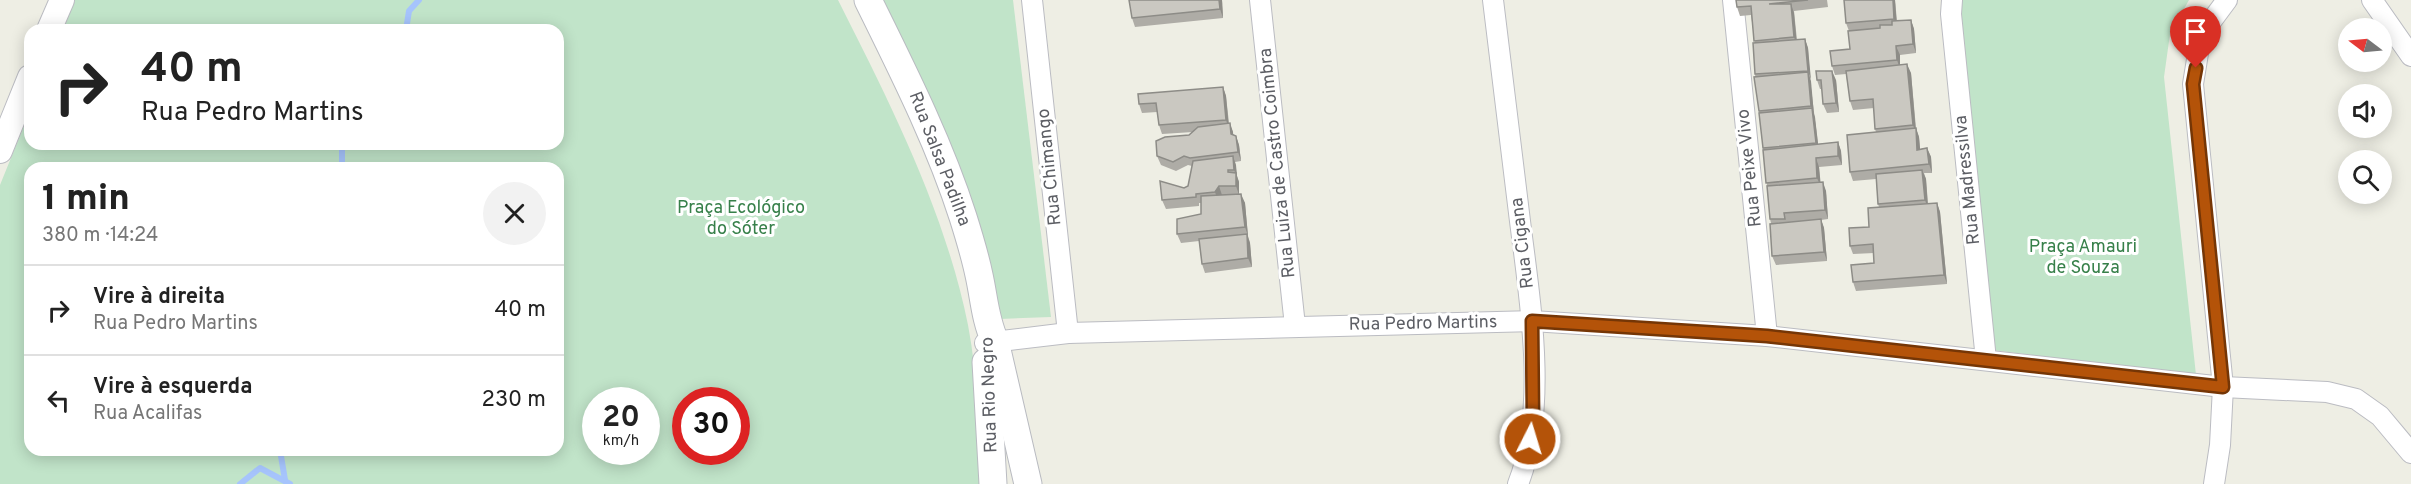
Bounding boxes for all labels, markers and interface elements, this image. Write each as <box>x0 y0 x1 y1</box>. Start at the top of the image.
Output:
pin <box>2170 6 2221 68</box>
icon: arrive <box>2179 15 2212 48</box>
north arrow <box>2338 18 2392 72</box>
map controls <box>2338 18 2392 204</box>
text: 40 m <box>141 44 243 97</box>
street label: Rua Luiza de Castro Coimbra <box>1254 47 1302 279</box>
icon: right <box>42 48 120 126</box>
button: sound <box>2338 84 2392 138</box>
street label: Rua Salsa Padilha <box>903 88 975 230</box>
text: Rua Pedro Martins <box>141 96 364 130</box>
street label: Rua Chimango <box>1032 107 1068 227</box>
street label: Rua Peixe Vivo <box>1732 108 1768 228</box>
street label: Rua Madressilva <box>1950 114 1986 246</box>
button: search <box>2338 150 2392 204</box>
text: 1 min <box>42 177 130 223</box>
button: close <box>483 182 546 245</box>
street label: Rua Cigana <box>1506 196 1540 290</box>
park label: Praça Ecológico do Sóter <box>677 197 805 241</box>
text: 380 m · 14:24 <box>42 223 158 249</box>
park label: Praça Amauri de Souza <box>2029 236 2137 280</box>
text: Vire à direita <box>93 284 225 311</box>
icon: right <box>42 294 75 327</box>
text: 40 m <box>494 297 546 324</box>
text: Rua Pedro Martins <box>93 311 258 337</box>
street label: Rua Pedro Martins <box>1349 311 1497 337</box>
street label: Rua Rio Negro <box>976 337 1004 453</box>
text: Vire à esquerda <box>93 374 252 401</box>
icon: left <box>42 384 75 417</box>
text: 230 m <box>482 387 546 414</box>
speed limit sign: 30 <box>672 387 750 465</box>
text: 20 <box>602 400 640 437</box>
text: Rua Acalifas <box>93 401 202 427</box>
position arrow <box>1498 407 1562 471</box>
text: km/h <box>603 432 639 451</box>

